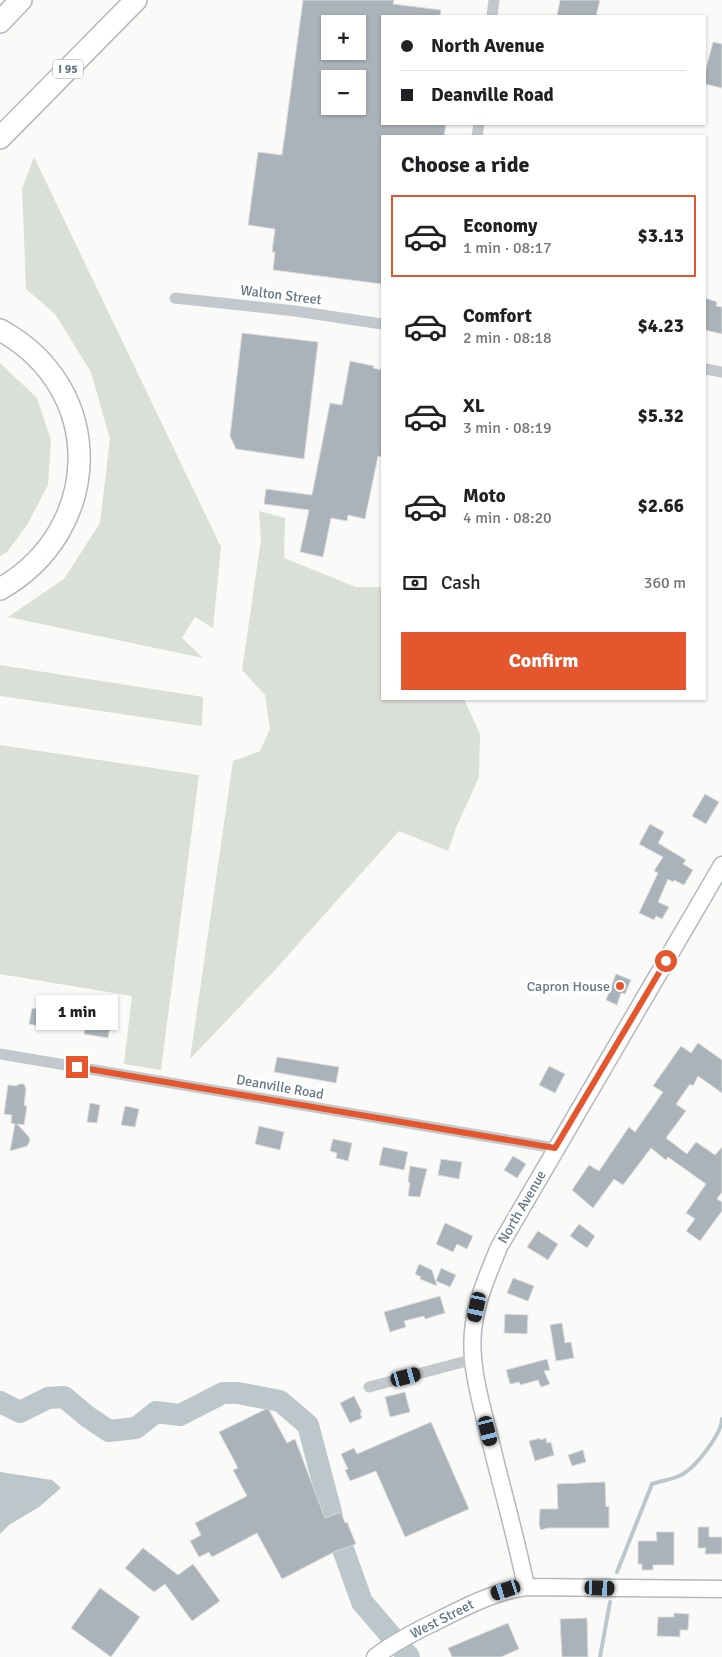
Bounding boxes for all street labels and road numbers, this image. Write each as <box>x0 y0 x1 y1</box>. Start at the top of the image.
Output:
road number: I 95 <box>53 60 83 78</box>
street label: Walton Street <box>239 282 323 308</box>
street label: Deanville Road <box>235 1071 325 1103</box>
street label: North Avenue <box>494 1167 550 1247</box>
street label: West Street <box>407 1596 477 1642</box>

